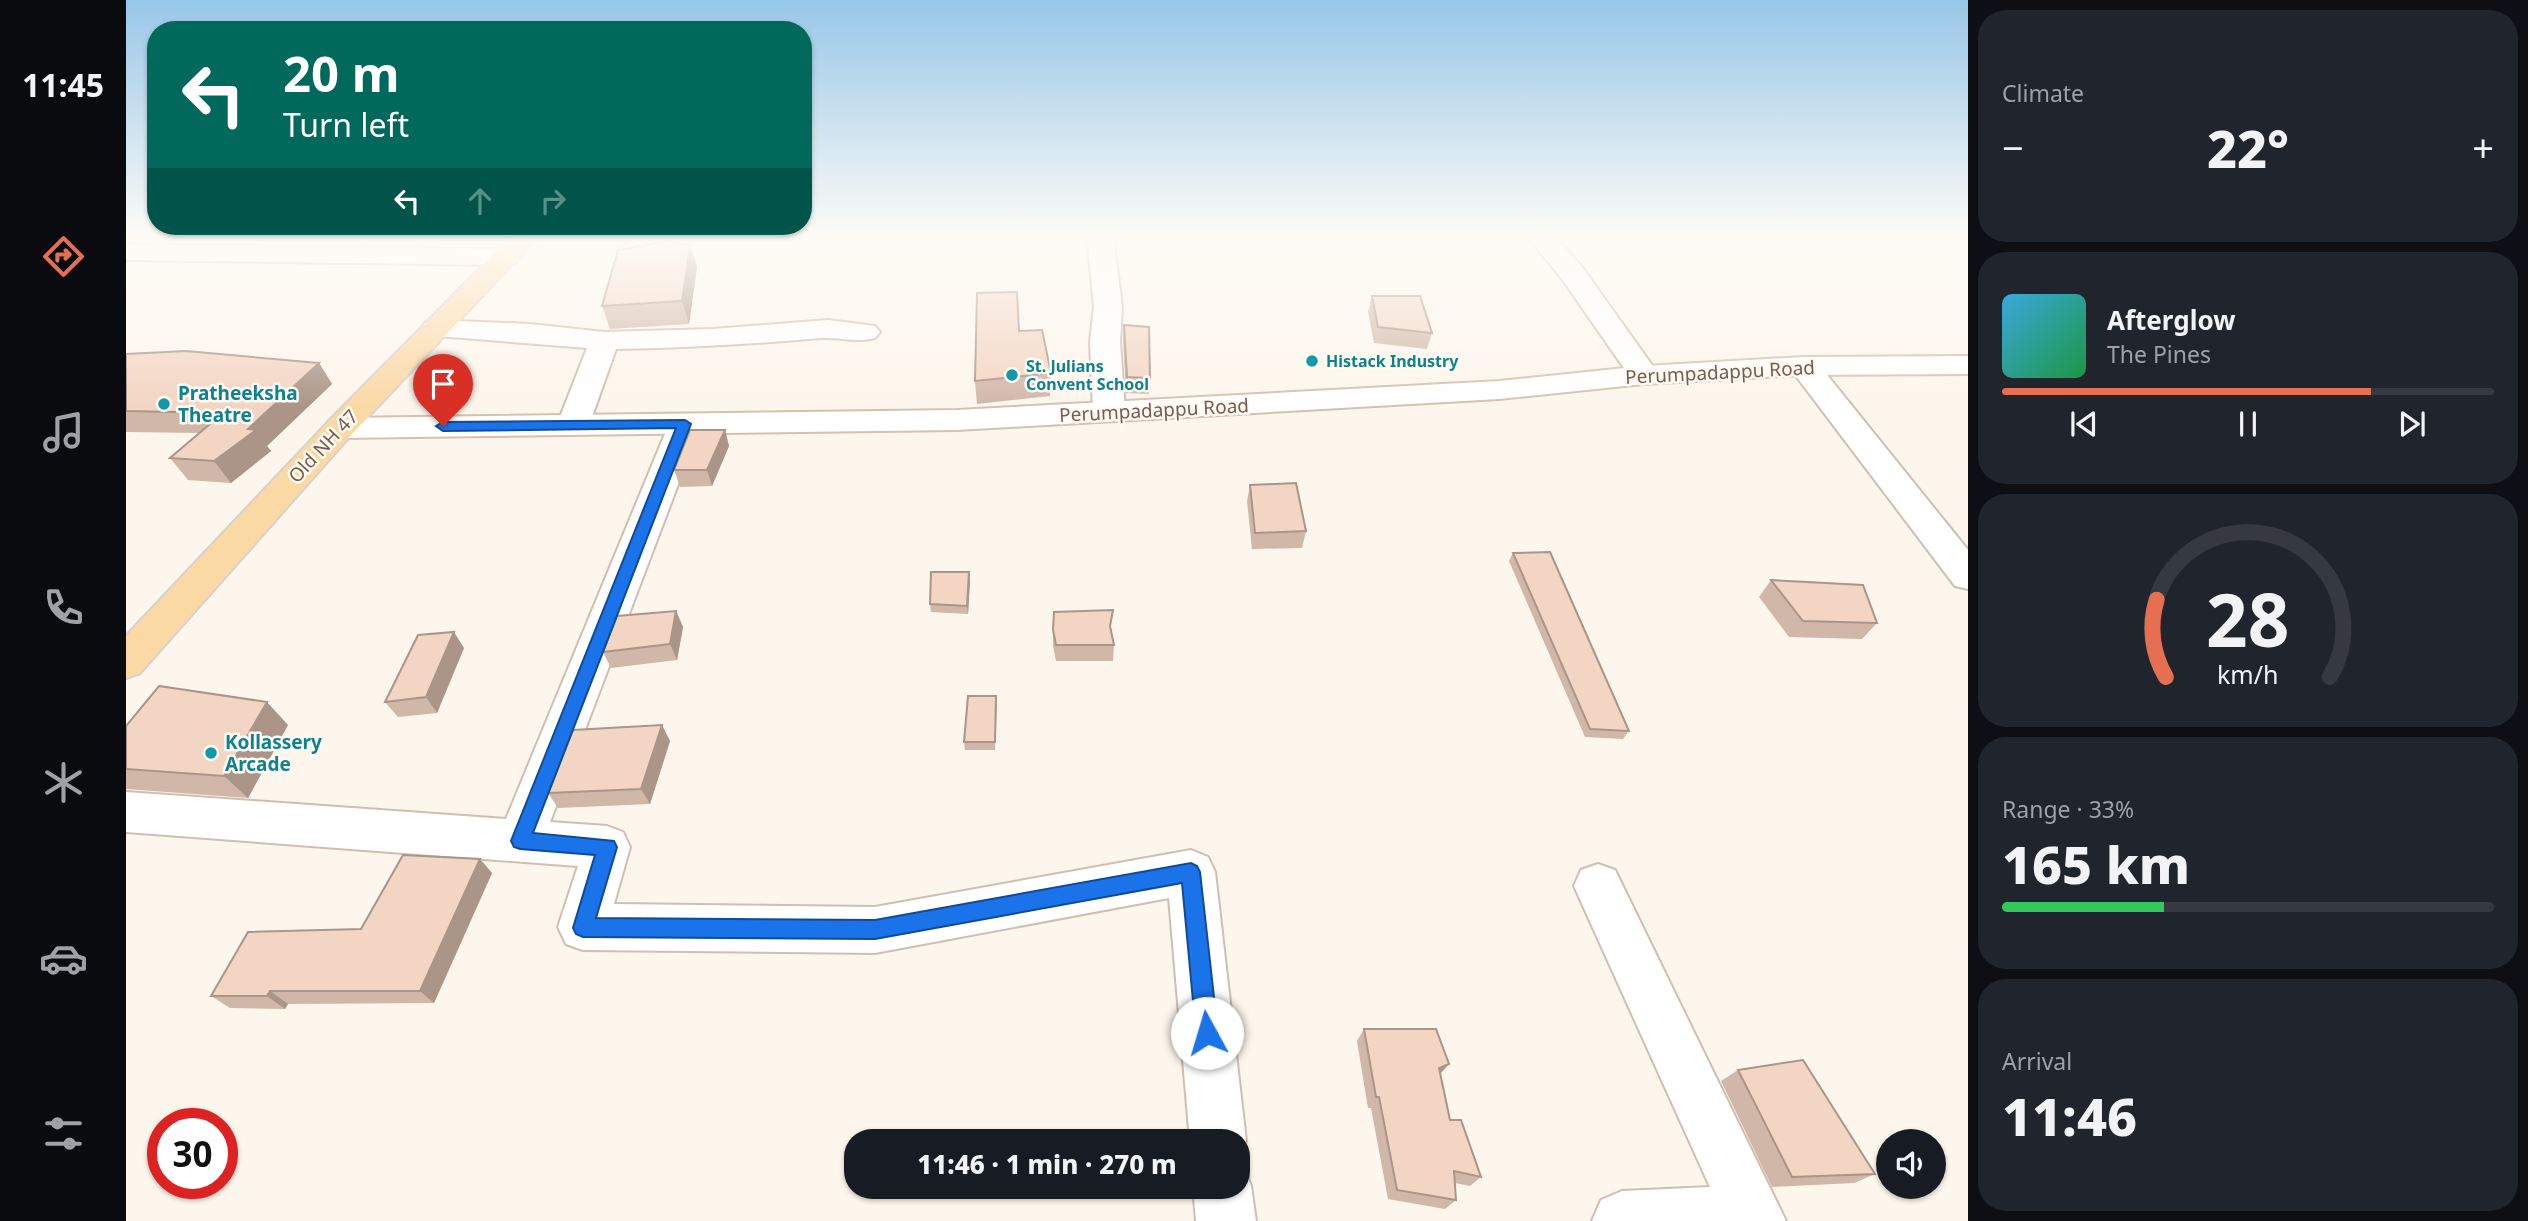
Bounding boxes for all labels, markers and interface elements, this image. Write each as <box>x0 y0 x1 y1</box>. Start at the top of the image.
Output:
text: 20 m <box>283 40 400 106</box>
icon: left <box>168 49 259 140</box>
text: 11:45 <box>22 63 104 106</box>
text: Climate <box>2002 77 2084 109</box>
text: Turn left <box>283 103 409 146</box>
text: 22° <box>2207 112 2289 183</box>
text: − <box>2002 121 2024 173</box>
text: + <box>2472 121 2494 173</box>
icon: left <box>388 182 426 220</box>
icon: ahead <box>461 182 499 220</box>
icon: right <box>534 182 572 220</box>
icon: directions <box>39 232 88 281</box>
text: Afterglow <box>2107 302 2235 338</box>
text: The Pines <box>2107 338 2211 370</box>
place label: Histack Industry <box>1326 350 1459 372</box>
marker: Histack Industry <box>1304 353 1320 369</box>
pin <box>413 354 473 426</box>
street label: Perumpadappu Road <box>1624 354 1816 390</box>
place label: St. Julians Convent School <box>1026 355 1149 395</box>
icon: arrive <box>424 365 462 403</box>
marker: St. Julians Convent School <box>1004 367 1020 383</box>
place label: Pratheeksha Theatre <box>178 380 298 428</box>
street label: Perumpadappu Road <box>1058 392 1250 428</box>
marker: Pratheeksha Theatre <box>156 396 172 412</box>
street label: Old NH 47 <box>282 404 364 488</box>
icon: previous <box>2065 405 2103 443</box>
icon: pause <box>2229 405 2267 443</box>
icon: next <box>2393 405 2431 443</box>
icon: music <box>39 408 88 457</box>
text: 28 <box>2206 569 2290 668</box>
icon: phone <box>39 583 88 632</box>
text: km/h <box>2217 656 2279 690</box>
place label: Kollassery Arcade <box>225 729 322 777</box>
marker: Kollassery Arcade <box>203 745 219 761</box>
icon: climate <box>39 758 88 807</box>
text: Range · 33% <box>2002 793 2134 825</box>
text: 165 km <box>2002 828 2190 899</box>
icon: car <box>39 934 88 983</box>
position arrow <box>1170 996 1244 1070</box>
text: Arrival <box>2002 1045 2072 1077</box>
text: 11:46 <box>2002 1080 2137 1151</box>
speed limit sign: 30 <box>147 1108 238 1199</box>
icon: filters <box>39 1109 88 1158</box>
map controls <box>1876 1129 1946 1199</box>
button: sound <box>1876 1129 1946 1199</box>
text: 11:46 · 1 min · 270 m <box>917 1146 1177 1182</box>

